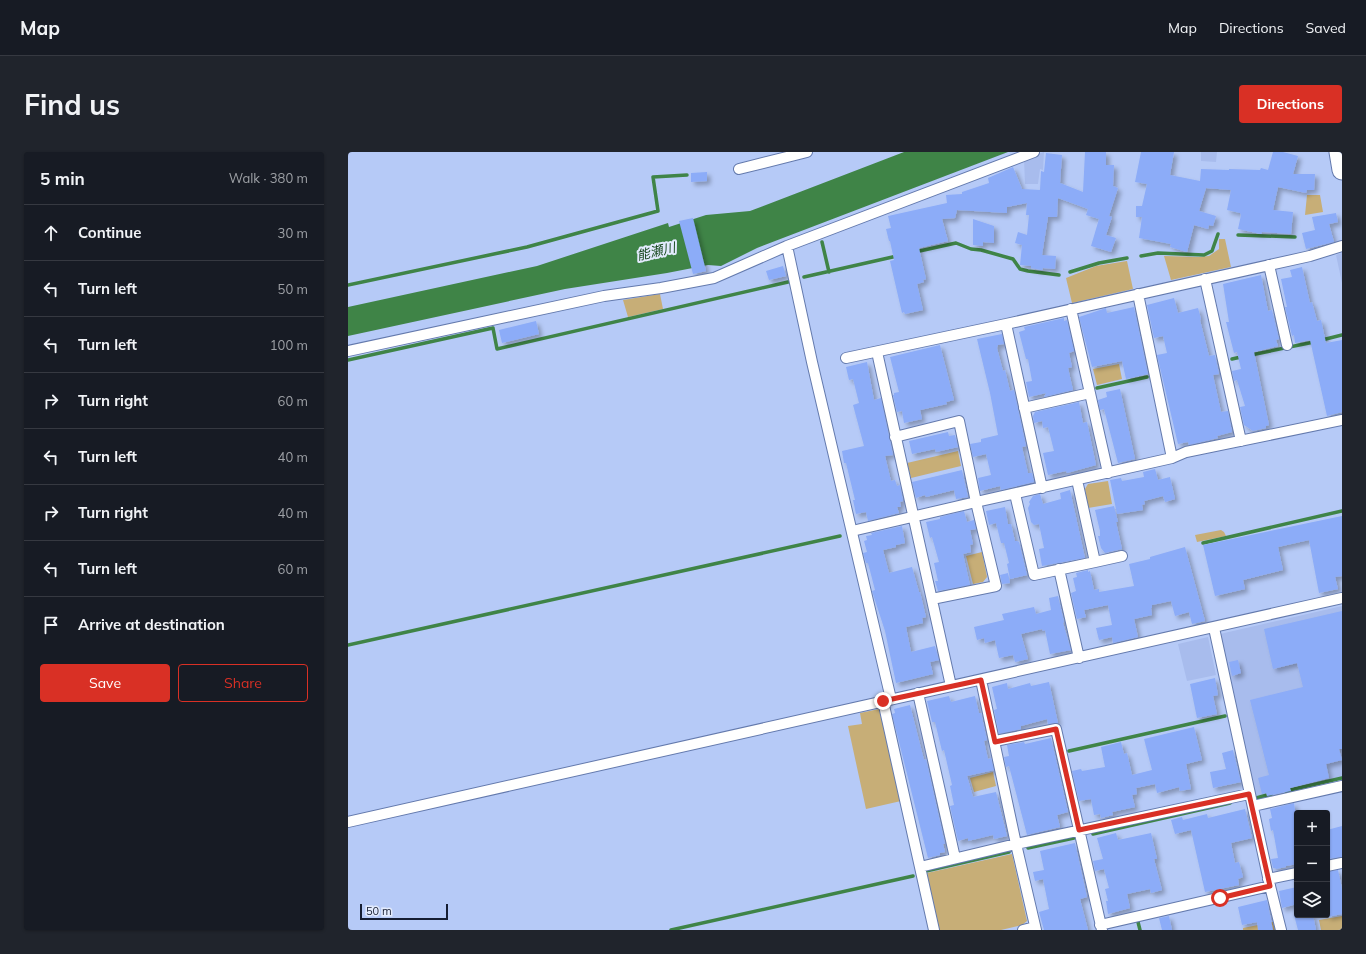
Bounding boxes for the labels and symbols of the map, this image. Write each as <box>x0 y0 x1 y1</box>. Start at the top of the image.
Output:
water label: 能瀬川 <box>635 238 679 263</box>
route end <box>874 692 892 710</box>
route start <box>1211 889 1229 907</box>
scale bar <box>360 902 448 921</box>

